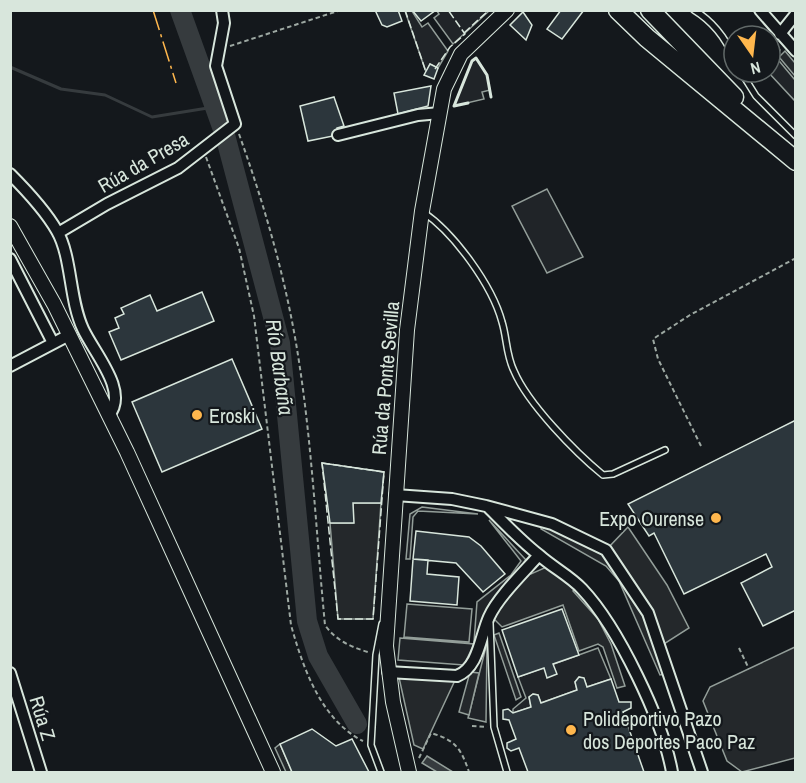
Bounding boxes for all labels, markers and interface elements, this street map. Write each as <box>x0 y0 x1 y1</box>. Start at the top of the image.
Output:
north arrow <box>722 24 782 84</box>
text: N <box>748 57 763 80</box>
street label: Rúa da Presa <box>93 125 193 199</box>
street label: Rúa da Ponte Sevilla <box>365 300 405 456</box>
water label: Río Barbaña <box>259 317 301 417</box>
place label: Eroski <box>209 402 255 429</box>
marker: Eroski <box>190 408 204 422</box>
place label: Expo Ourense <box>599 505 704 532</box>
marker: Expo Ourense <box>709 511 723 525</box>
street label: Rúa Z <box>24 693 62 743</box>
place label: Polideportivo Pazo dos Deportes Paco Paz <box>583 705 755 755</box>
marker: Polideportivo Pazo dos Deportes Paco Paz <box>564 723 578 737</box>

